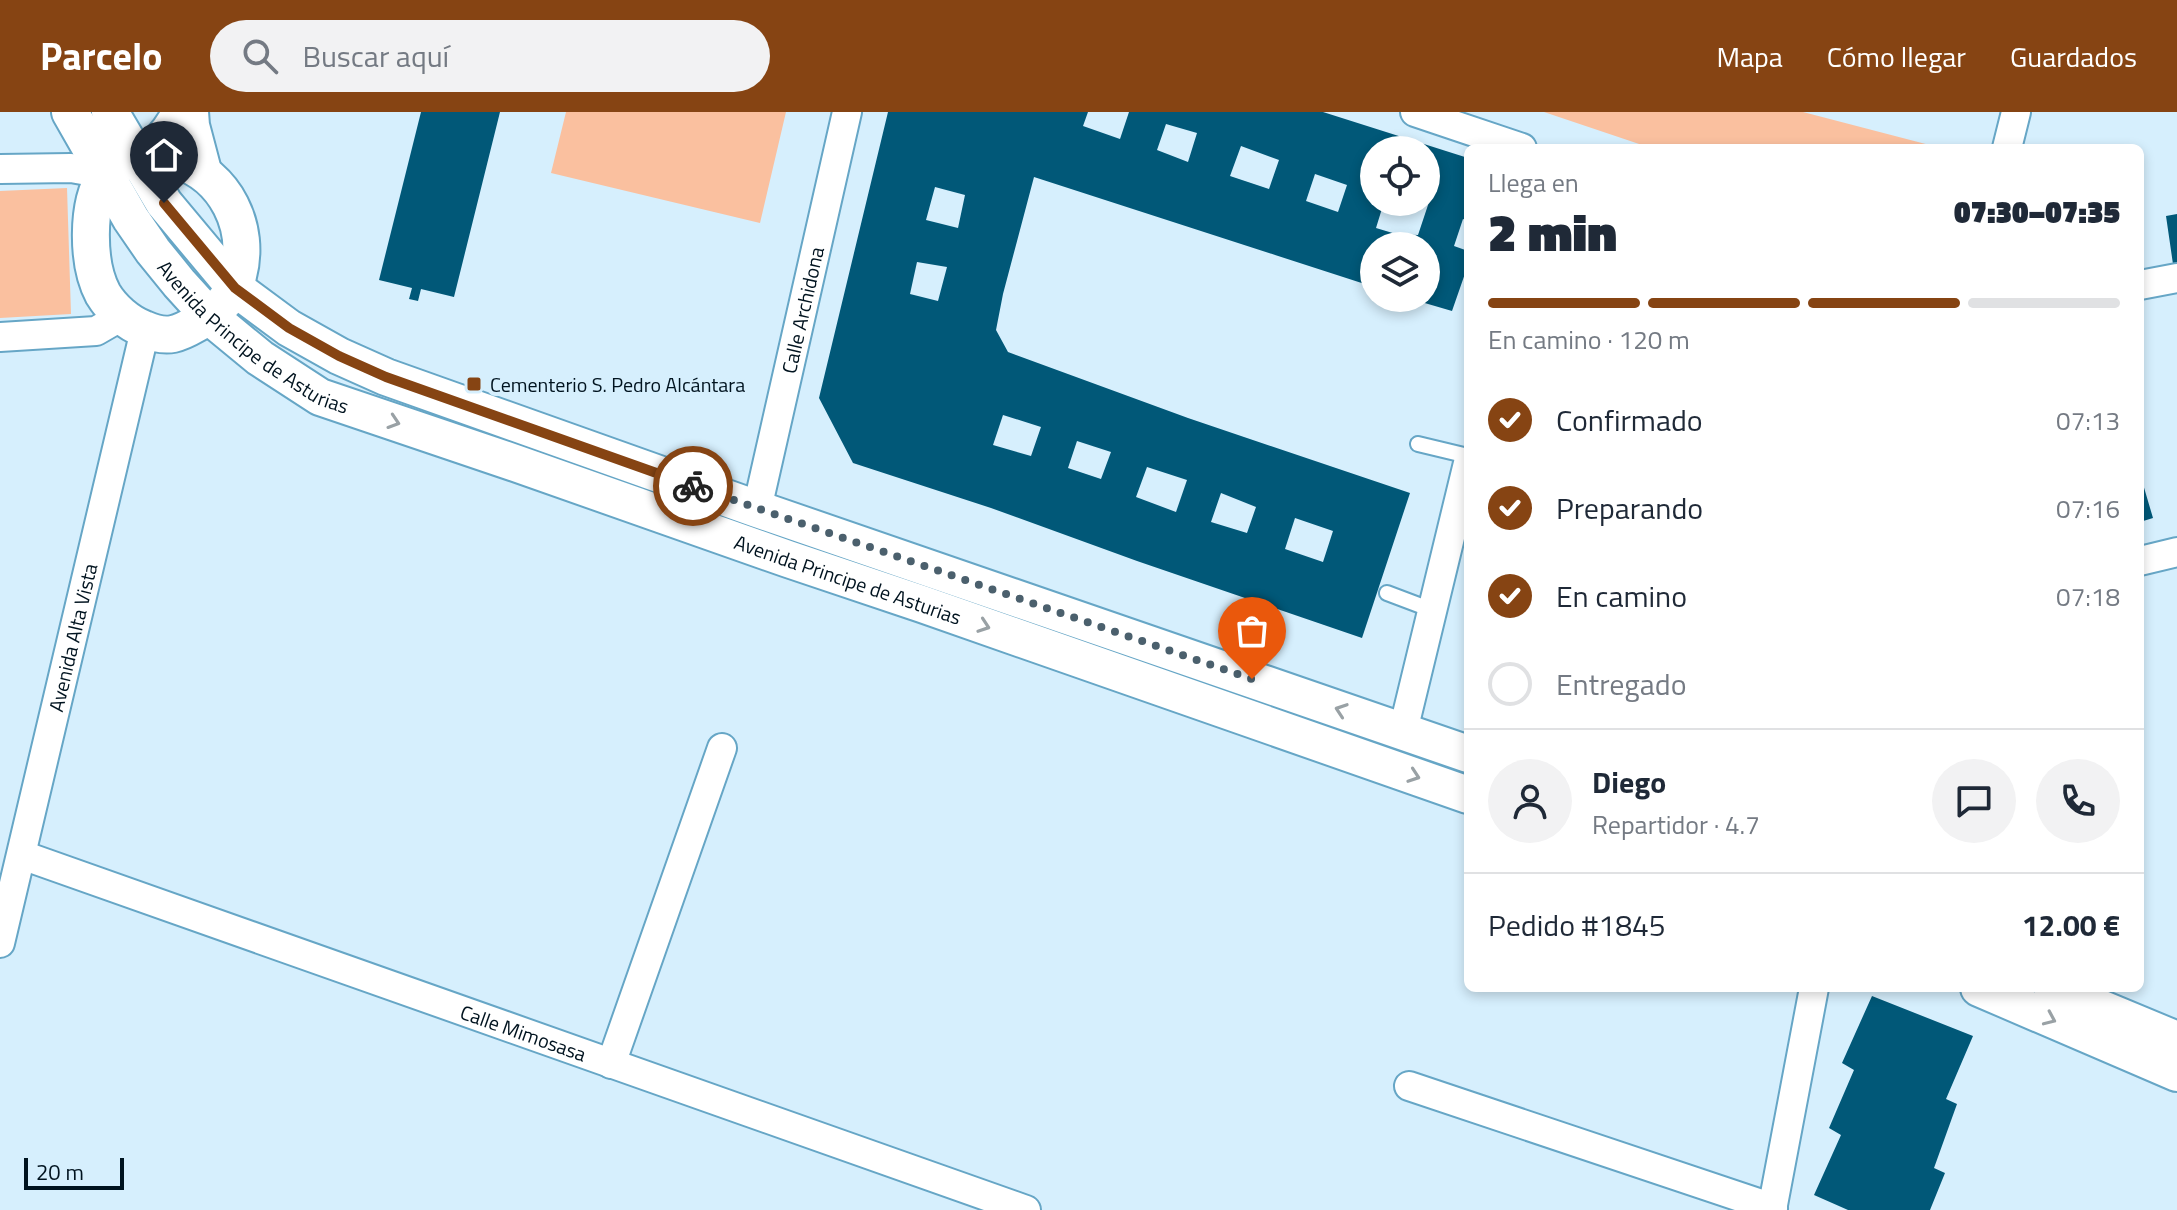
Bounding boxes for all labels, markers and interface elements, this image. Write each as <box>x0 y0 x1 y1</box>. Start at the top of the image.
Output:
search box <box>210 20 770 92</box>
text: Parcelo <box>40 27 162 85</box>
text: Buscar aquí <box>302 33 449 79</box>
icon: search <box>238 34 282 78</box>
text: Mapa <box>1716 35 1783 78</box>
text: Cómo llegar <box>1827 35 1966 78</box>
text: Guardados <box>2010 35 2137 78</box>
pin <box>130 121 198 203</box>
icon: home <box>142 133 186 177</box>
map controls <box>1360 136 1440 312</box>
button: locate <box>1360 136 1440 216</box>
text: Llega en <box>1488 163 1579 202</box>
text: 07:30–07:35 <box>1954 189 2120 235</box>
text: 2 min <box>1488 192 1617 271</box>
button: layers <box>1360 232 1440 312</box>
street label: Calle Archidona <box>773 244 831 376</box>
street label: Avenida Principe de Asturias <box>150 253 353 421</box>
text: En camino · 120 m <box>1488 320 1690 359</box>
place label: Cementerio S. Pedro Alcántara <box>490 369 745 400</box>
marker: Cementerio S. Pedro Alcántara <box>465 375 483 393</box>
text: Confirmado <box>1556 397 1703 443</box>
icon: check <box>1488 398 1532 442</box>
text: 07:13 <box>2056 401 2120 440</box>
one-way arrow <box>387 412 401 428</box>
courier <box>653 446 733 526</box>
icon: bike <box>671 464 715 508</box>
text: Preparando <box>1556 485 1703 531</box>
icon: check <box>1488 486 1532 530</box>
text: 07:16 <box>2056 489 2120 528</box>
street label: Avenida Principe de Asturias <box>730 526 966 632</box>
street label: Avenida Alta Vista <box>40 560 105 715</box>
text: En camino <box>1556 573 1687 619</box>
icon: check <box>1488 574 1532 618</box>
text: 07:18 <box>2056 577 2120 616</box>
pin <box>1218 597 1286 679</box>
icon: bag <box>1230 609 1274 653</box>
one-way arrow <box>976 616 990 632</box>
text: Entregado <box>1556 661 1687 707</box>
one-way arrow <box>1335 703 1349 719</box>
button: person <box>1488 759 1572 843</box>
text: Diego <box>1592 759 1666 805</box>
button: chat <box>1932 759 2016 843</box>
button: phone <box>2036 759 2120 843</box>
one-way arrow <box>1407 767 1421 783</box>
text: Repartidor · 4.7 <box>1592 805 1760 844</box>
text: Pedido #1845 <box>1488 902 1666 948</box>
text: 12.00 € <box>2022 902 2120 948</box>
street label: Calle Mimosasa <box>456 996 591 1069</box>
one-way arrow <box>2042 1010 2057 1026</box>
scale bar <box>24 1154 124 1190</box>
text: 20 m <box>36 1155 84 1189</box>

